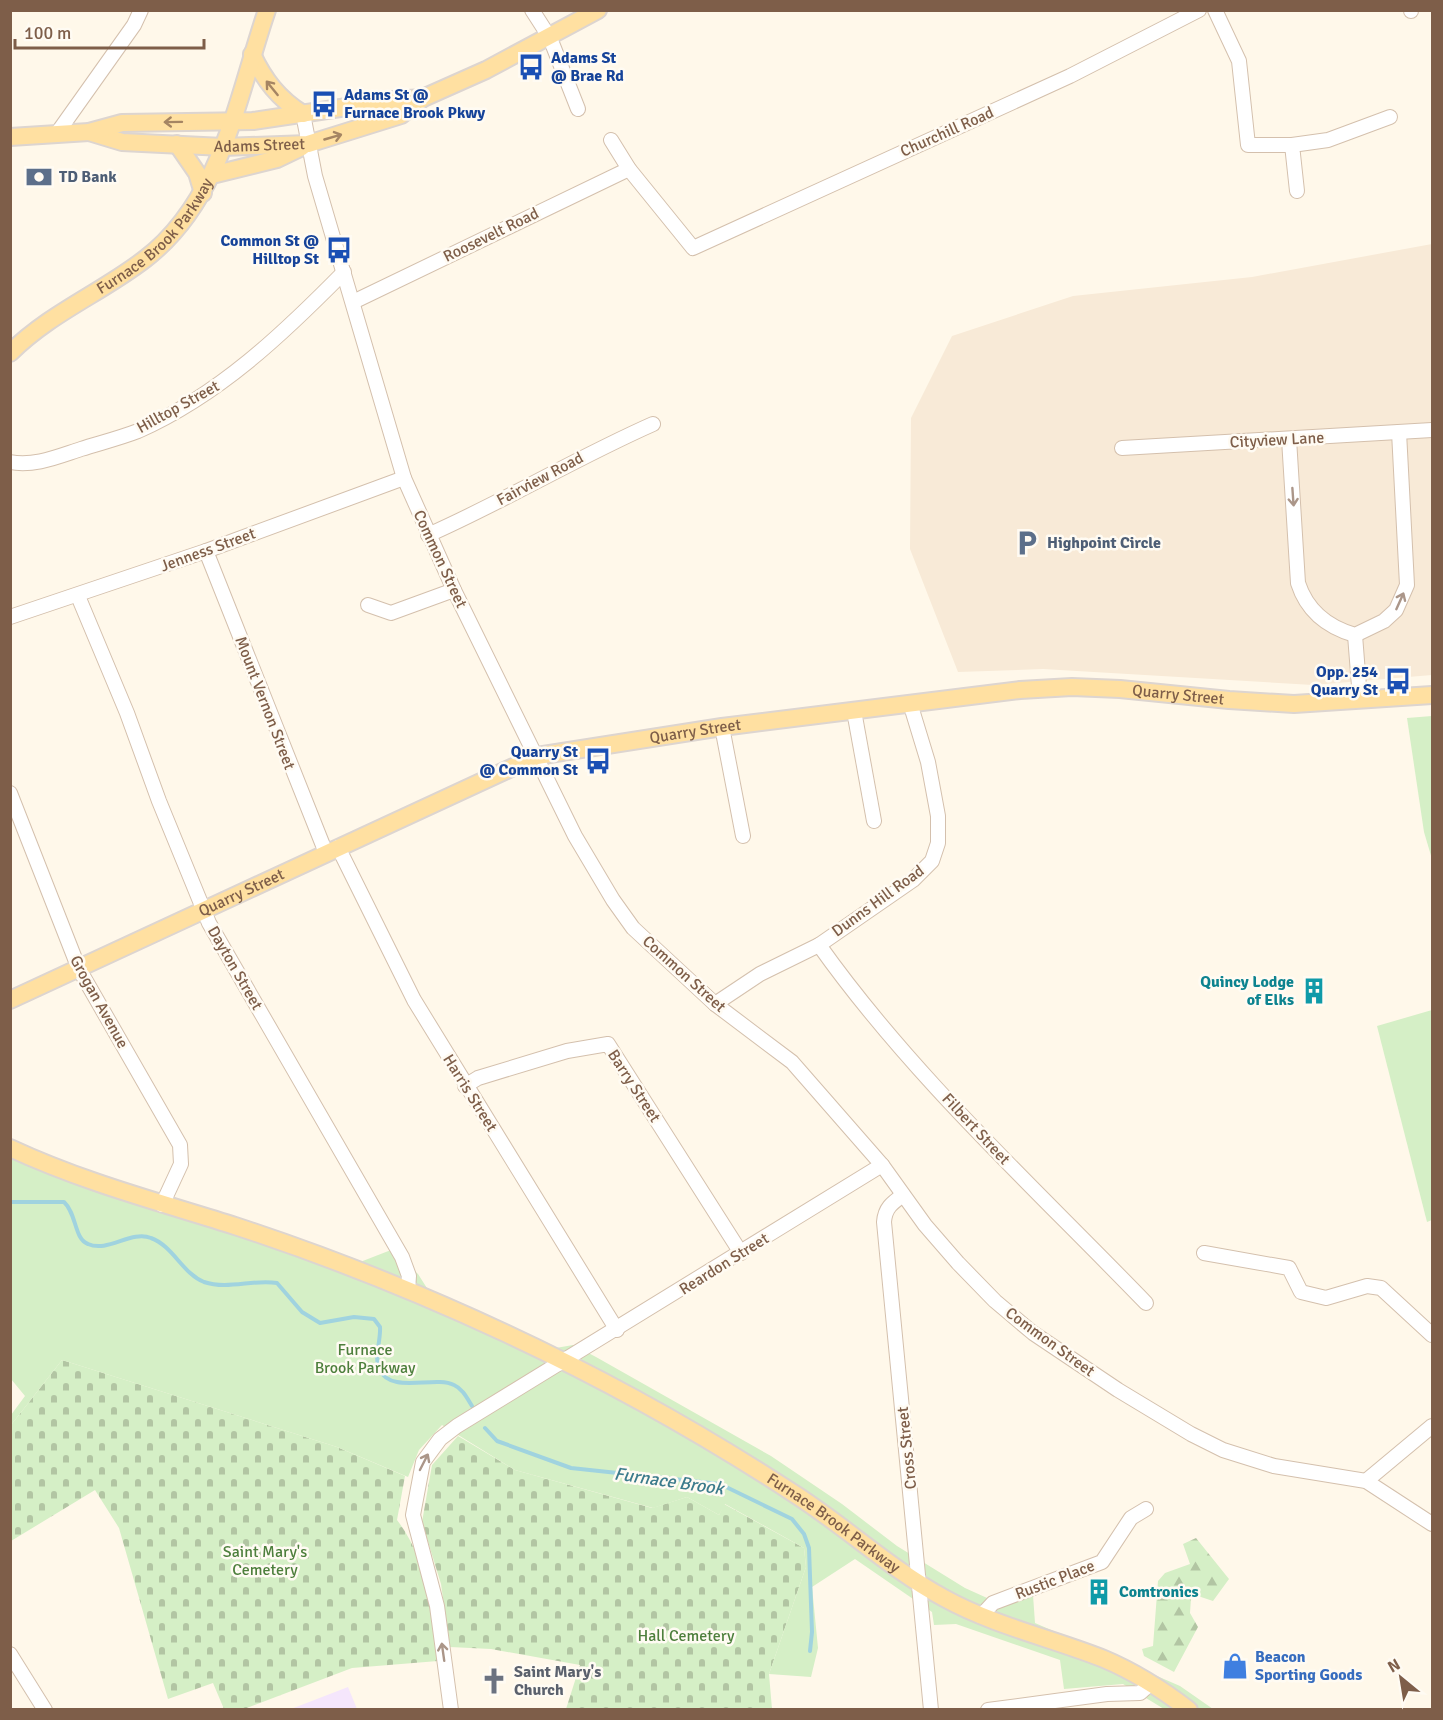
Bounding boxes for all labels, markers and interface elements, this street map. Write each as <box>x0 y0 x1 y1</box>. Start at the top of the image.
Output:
scale bar <box>15 12 204 50</box>
text: 100 m <box>24 22 71 44</box>
place label: Adams St @ Brae Rd <box>551 48 624 86</box>
bus stop icon: Adams St @ Brae Rd <box>516 52 546 82</box>
one-way arrow <box>266 81 279 97</box>
place label: Adams St @ Furnace Brook Pkwy <box>344 85 485 123</box>
bus stop icon: Adams St @ Furnace Brook Pkwy <box>309 89 339 119</box>
street label: Churchill Road <box>897 102 997 162</box>
one-way arrow <box>163 116 183 128</box>
one-way arrow <box>323 131 342 142</box>
street label: Adams Street <box>213 134 306 157</box>
bank icon: TD Bank <box>24 162 54 192</box>
place label: TD Bank <box>59 167 117 187</box>
street label: Furnace Brook Parkway <box>93 174 218 299</box>
street label: Roosevelt Road <box>440 203 542 267</box>
place label: Common St @ Hilltop St <box>220 231 319 269</box>
bus stop icon: Common St @ Hilltop St <box>324 235 354 265</box>
street label: Hilltop Street <box>133 376 223 438</box>
street label: Cityview Lane <box>1229 428 1325 452</box>
street label: Fairview Road <box>493 448 587 510</box>
one-way arrow <box>1287 487 1298 507</box>
street label: Common Street <box>409 507 472 611</box>
street label: Jenness Street <box>158 523 259 576</box>
parking icon: Highpoint Circle <box>1012 528 1042 558</box>
place label: Highpoint Circle <box>1047 533 1161 553</box>
one-way arrow <box>1394 593 1406 611</box>
street label: Mount Vernon Street <box>230 634 300 773</box>
place label: Opp. 254 Quarry St <box>1311 662 1378 700</box>
bus stop icon: Opp. 254 Quarry St <box>1383 666 1413 696</box>
street label: Quarry Street <box>1131 680 1226 710</box>
street label: Quarry Street <box>648 715 743 748</box>
place label: Quarry St @ Common St <box>479 742 578 780</box>
bus stop icon: Quarry St @ Common St <box>583 746 613 776</box>
street label: Dunns Hill Road <box>828 861 928 941</box>
street label: Quarry Street <box>195 864 288 921</box>
street label: Dayton Street <box>203 923 267 1014</box>
street label: Common Street <box>638 931 730 1017</box>
street label: Grogan Avenue <box>65 952 133 1052</box>
place label: Quincy Lodge of Elks <box>1200 972 1294 1010</box>
building icon: Quincy Lodge of Elks <box>1299 976 1329 1006</box>
street label: Barry Street <box>603 1046 665 1126</box>
street label: Harris Street <box>438 1051 502 1136</box>
street label: Filbert Street <box>938 1089 1015 1169</box>
street label: Reardon Street <box>675 1228 773 1300</box>
street label: Common Street <box>1001 1303 1099 1381</box>
park label: Furnace Brook Parkway <box>315 1340 416 1378</box>
street label: Cross Street <box>893 1405 921 1490</box>
one-way arrow <box>419 1454 431 1472</box>
water label: Furnace Brook <box>613 1462 727 1500</box>
street label: Furnace Brook Parkway <box>763 1469 904 1578</box>
park label: Saint Mary's Cemetery <box>223 1542 307 1580</box>
street label: Rustic Place <box>1012 1556 1098 1604</box>
building icon: Comtronics <box>1084 1577 1114 1607</box>
place label: Comtronics <box>1119 1582 1199 1602</box>
park label: Hall Cemetery <box>637 1626 735 1646</box>
one-way arrow <box>437 1642 448 1662</box>
place label: Beacon Sporting Goods <box>1255 1647 1362 1685</box>
north arrow <box>1371 1648 1431 1708</box>
shop icon: Beacon Sporting Goods <box>1220 1651 1250 1681</box>
text: N <box>1384 1654 1404 1677</box>
place label: Saint Mary's Church <box>514 1662 601 1700</box>
church icon: Saint Mary's Church <box>479 1666 509 1696</box>

